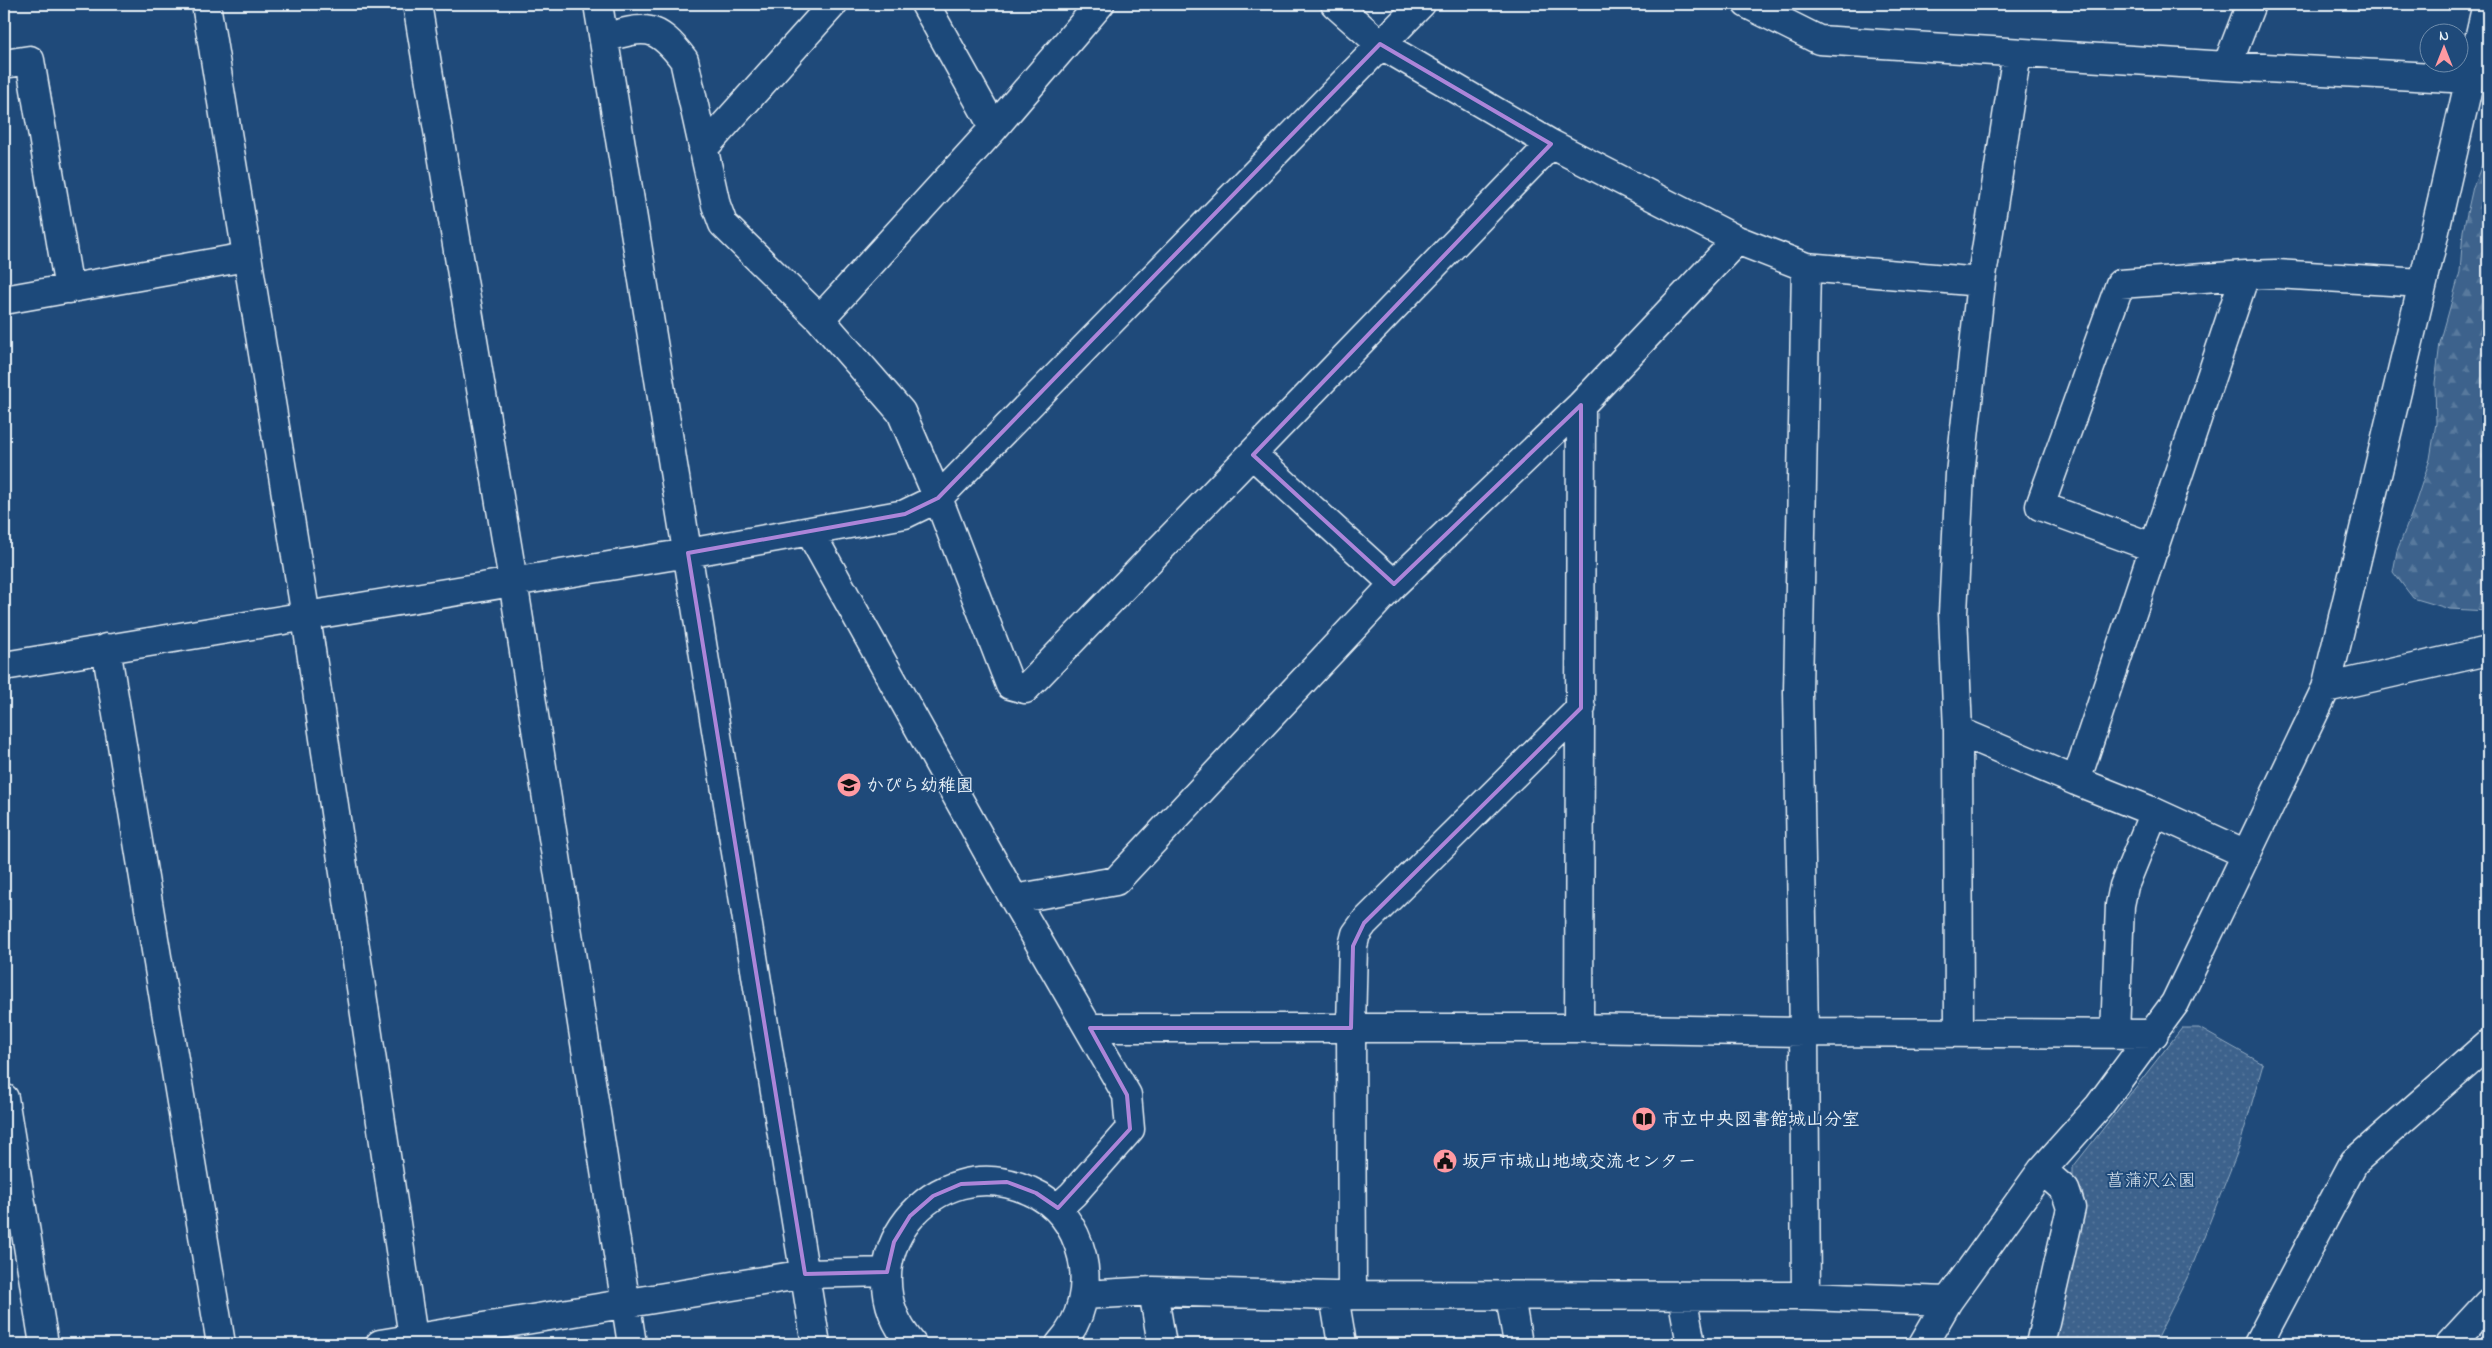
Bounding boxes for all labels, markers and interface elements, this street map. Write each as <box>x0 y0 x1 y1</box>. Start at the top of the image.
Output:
north arrow <box>2420 22 2470 72</box>
text: N <box>2439 26 2449 47</box>
school or university icon: かぴら幼稚園 <box>836 772 862 798</box>
place label: かぴら幼稚園 <box>866 774 974 800</box>
library icon: 市立中央図書館城山分室 <box>1631 1106 1657 1132</box>
place label: 市立中央図書館城山分室 <box>1662 1108 1860 1134</box>
public building icon: 坂戸市城山地域交流センター <box>1432 1148 1458 1174</box>
place label: 坂戸市城山地域交流センター <box>1462 1150 1696 1176</box>
park label: 菖蒲沢公園 <box>2106 1169 2196 1195</box>

